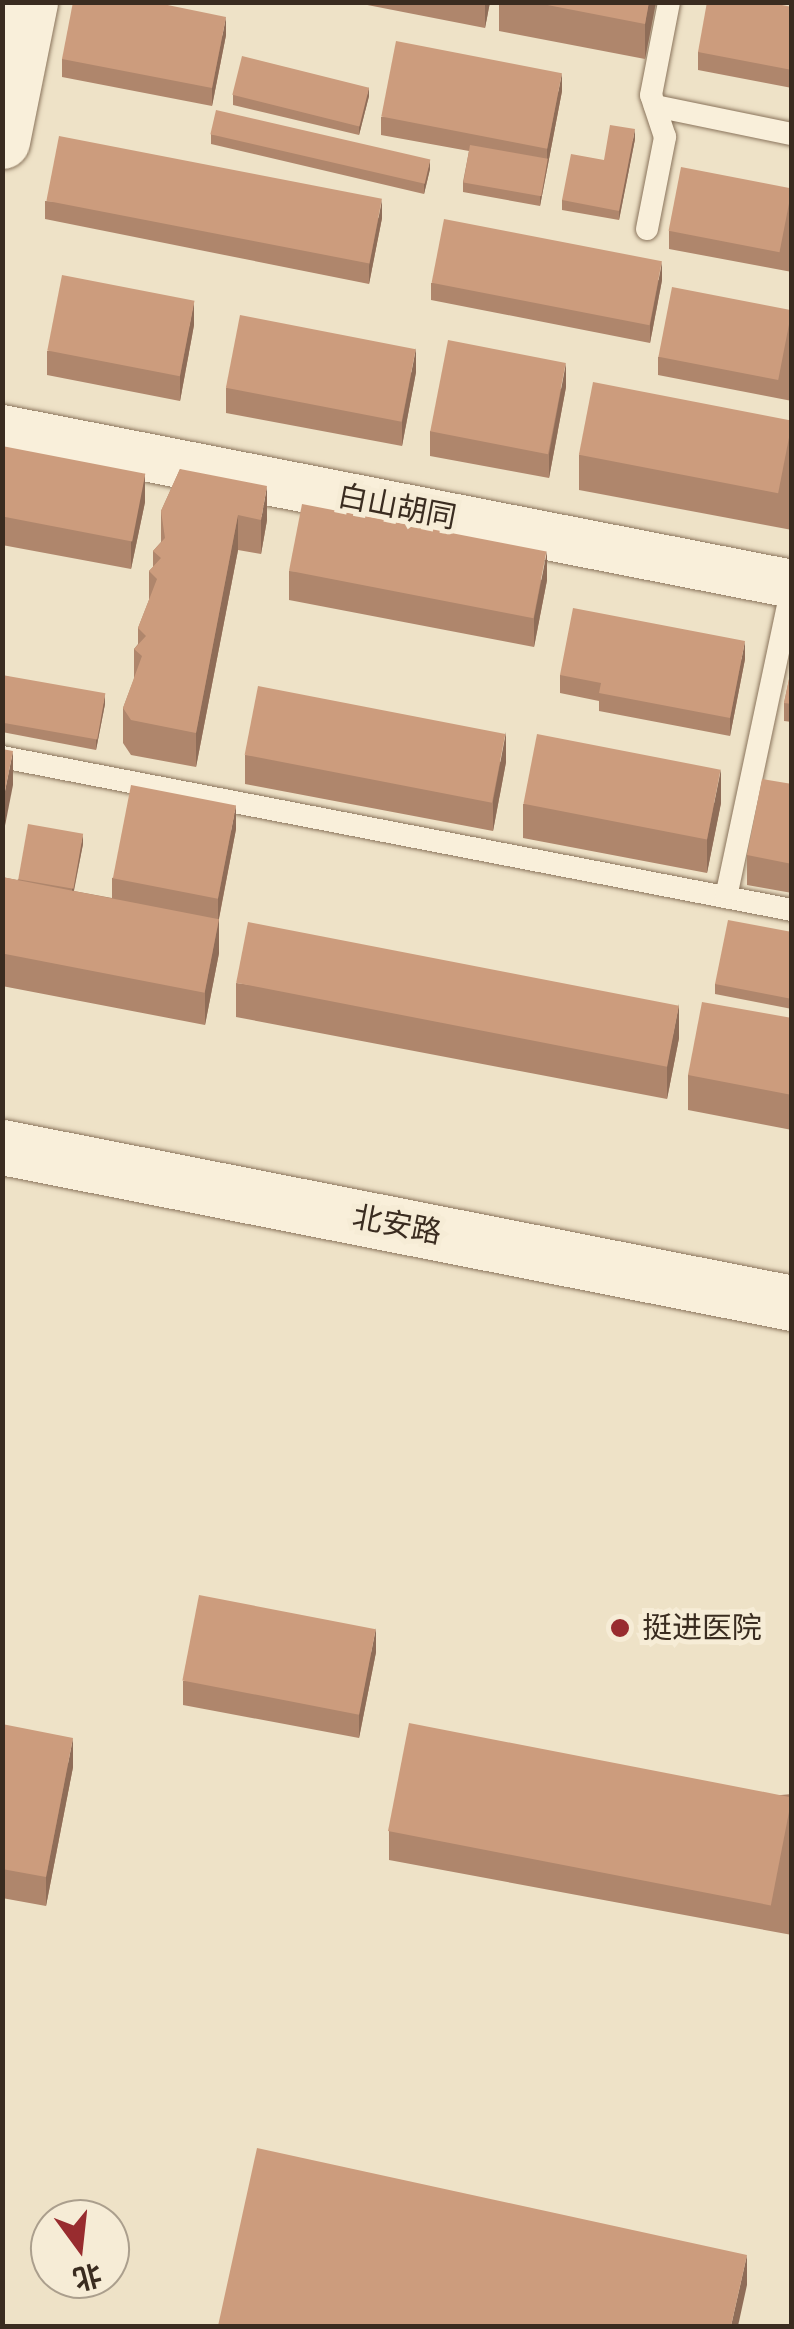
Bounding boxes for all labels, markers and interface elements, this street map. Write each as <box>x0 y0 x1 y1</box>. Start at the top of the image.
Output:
street label: 白山胡同 <box>335 478 459 536</box>
street label: 北安路 <box>349 1199 445 1251</box>
place label: 挺进医院 <box>642 1610 762 1646</box>
marker: 挺进医院 <box>607 1615 633 1641</box>
north arrow <box>30 2199 130 2299</box>
text: 北 <box>70 2258 105 2295</box>

